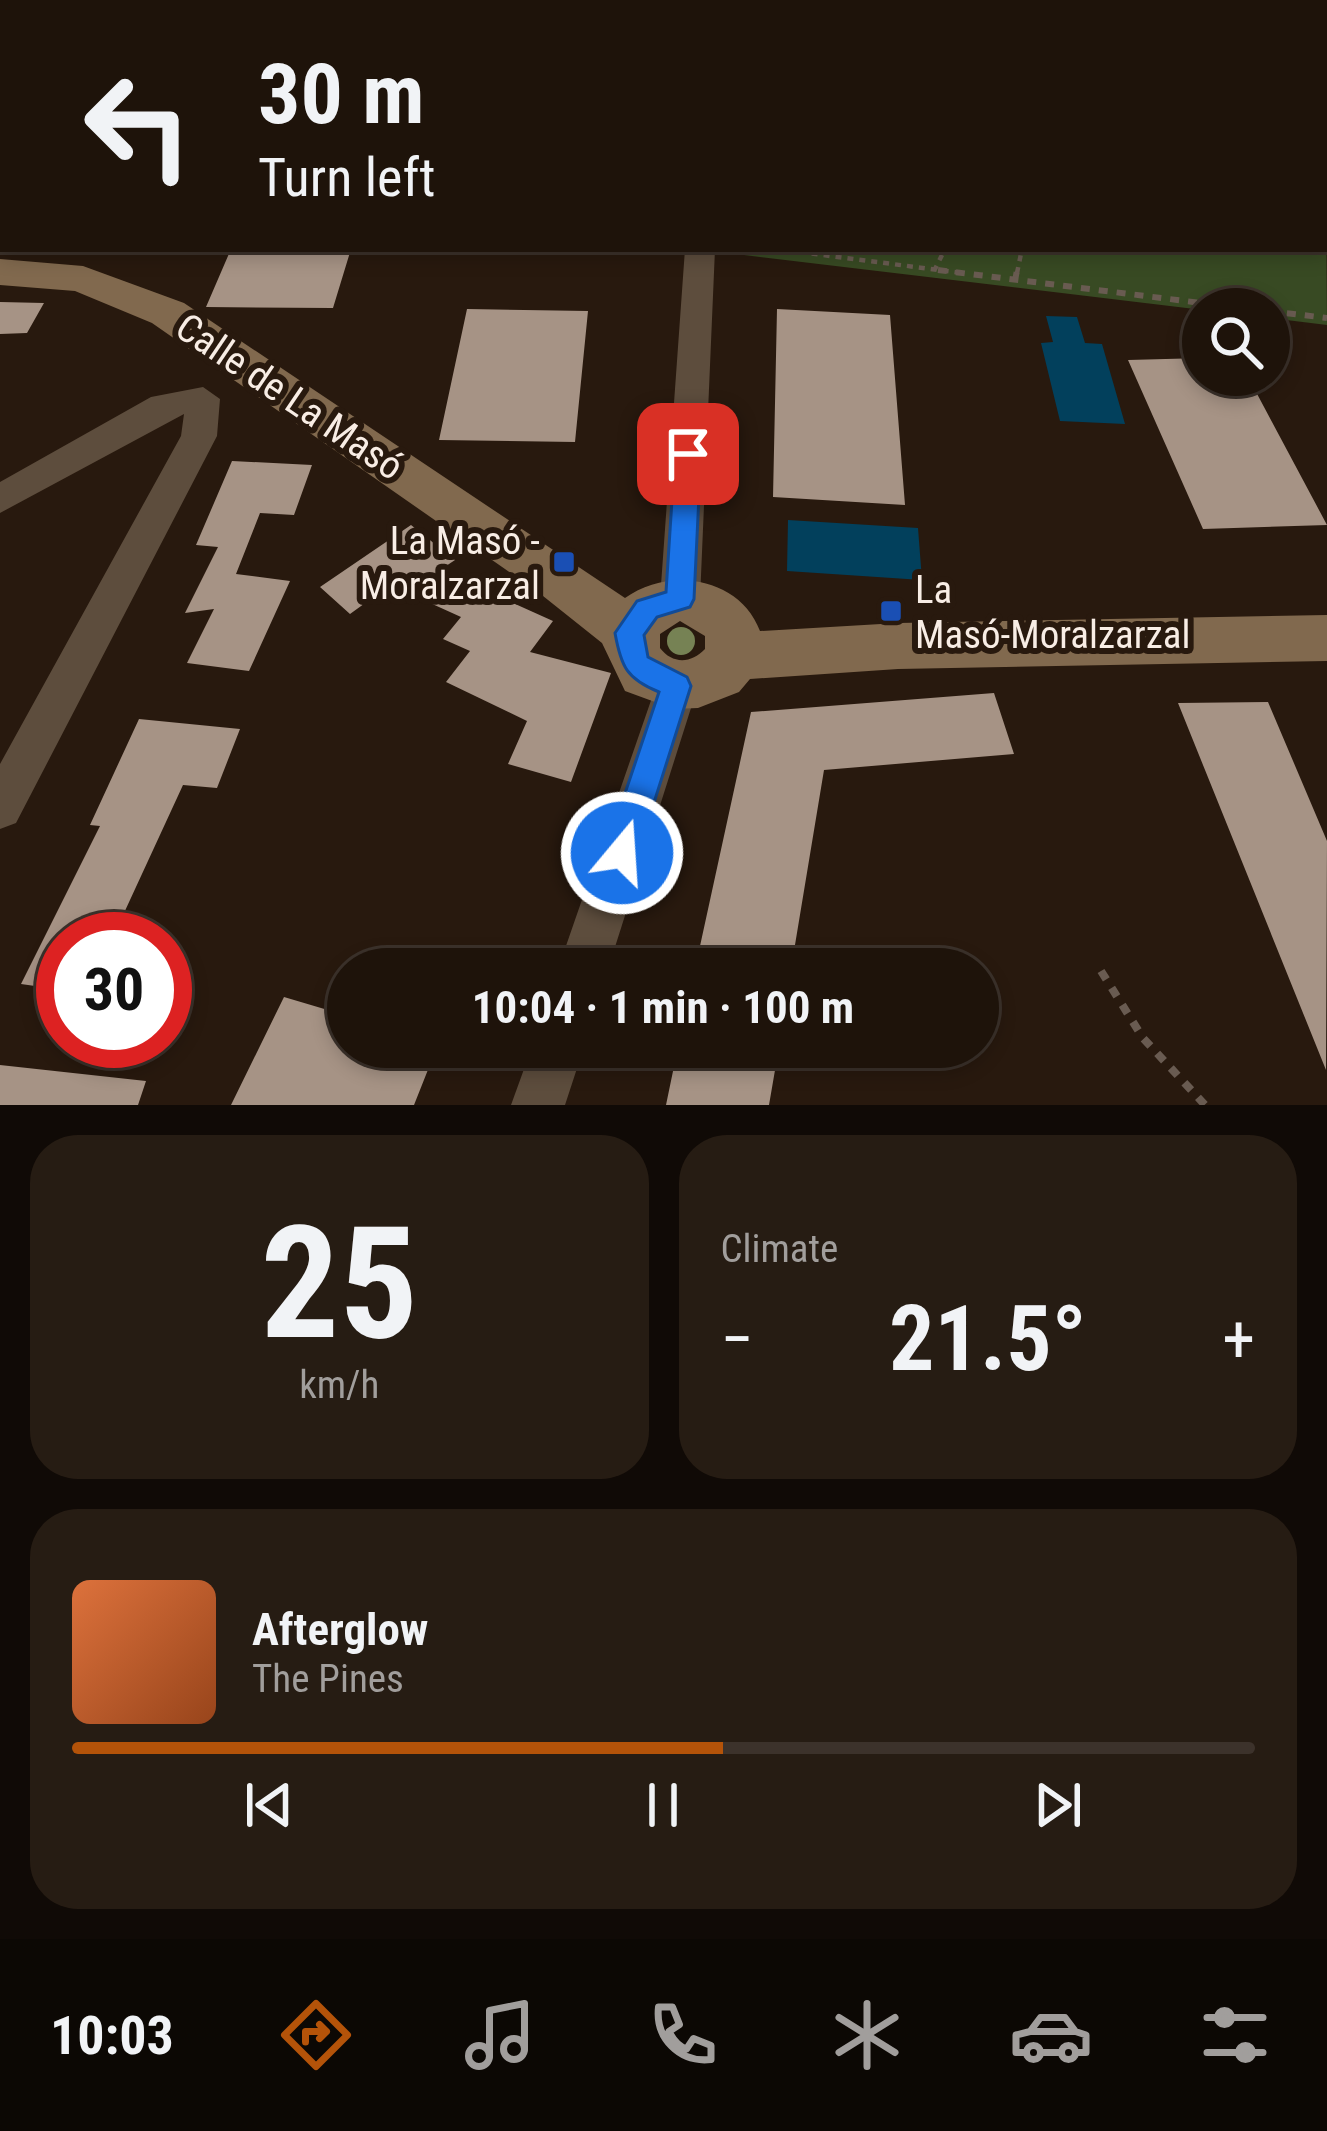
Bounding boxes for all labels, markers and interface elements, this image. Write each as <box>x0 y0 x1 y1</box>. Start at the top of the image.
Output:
text: 30 m <box>258 45 425 144</box>
icon: left <box>60 48 216 204</box>
text: Turn left <box>258 146 435 209</box>
map controls <box>1182 288 1290 396</box>
button: search <box>1182 288 1290 396</box>
street label: Calle de La Masó <box>167 304 412 490</box>
pin <box>637 403 739 505</box>
icon: arrive <box>655 421 721 487</box>
place label: La Masó - Moralzarzal <box>360 518 540 609</box>
marker: La Masó - Moralzarzal <box>551 549 577 575</box>
place label: La Masó-Moralzarzal <box>915 567 1190 658</box>
marker: La Masó-Moralzarzal <box>878 598 904 624</box>
position arrow <box>559 790 685 916</box>
speed limit sign: 30 <box>36 912 192 1068</box>
text: 10:04 · 1 min · 100 m <box>472 981 854 1034</box>
text: 25 <box>260 1192 418 1375</box>
text: Climate <box>721 1226 838 1272</box>
text: 21.5° <box>889 1287 1087 1392</box>
text: − <box>721 1301 754 1378</box>
text: + <box>1222 1301 1255 1378</box>
text: km/h <box>299 1362 379 1408</box>
text: Afterglow <box>252 1603 428 1656</box>
text: The Pines <box>252 1656 404 1702</box>
icon: previous <box>236 1772 302 1838</box>
icon: pause <box>630 1772 696 1838</box>
icon: next <box>1025 1772 1091 1838</box>
icon: directions <box>274 1993 358 2077</box>
icon: music <box>458 1993 542 2077</box>
icon: phone <box>641 1993 725 2077</box>
icon: climate <box>825 1993 909 2077</box>
icon: car <box>1009 1993 1093 2077</box>
icon: filters <box>1193 1993 1277 2077</box>
text: 10:03 <box>50 2004 174 2067</box>

